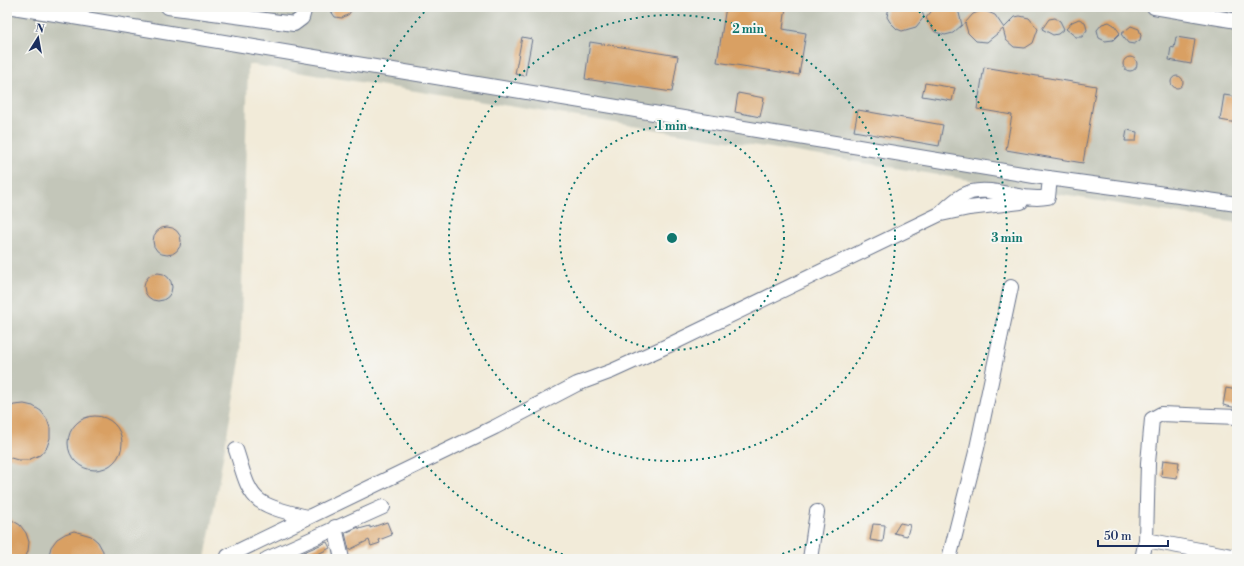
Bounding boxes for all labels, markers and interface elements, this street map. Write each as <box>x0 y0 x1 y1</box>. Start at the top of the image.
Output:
north arrow <box>18 18 58 58</box>
text: N <box>34 21 46 37</box>
text: 2 min <box>732 22 764 37</box>
text: 1 min <box>657 119 688 134</box>
centre of rings <box>665 231 679 245</box>
text: 3 min <box>991 231 1023 246</box>
scale bar <box>1098 522 1168 548</box>
text: 50 m <box>1104 529 1132 544</box>

